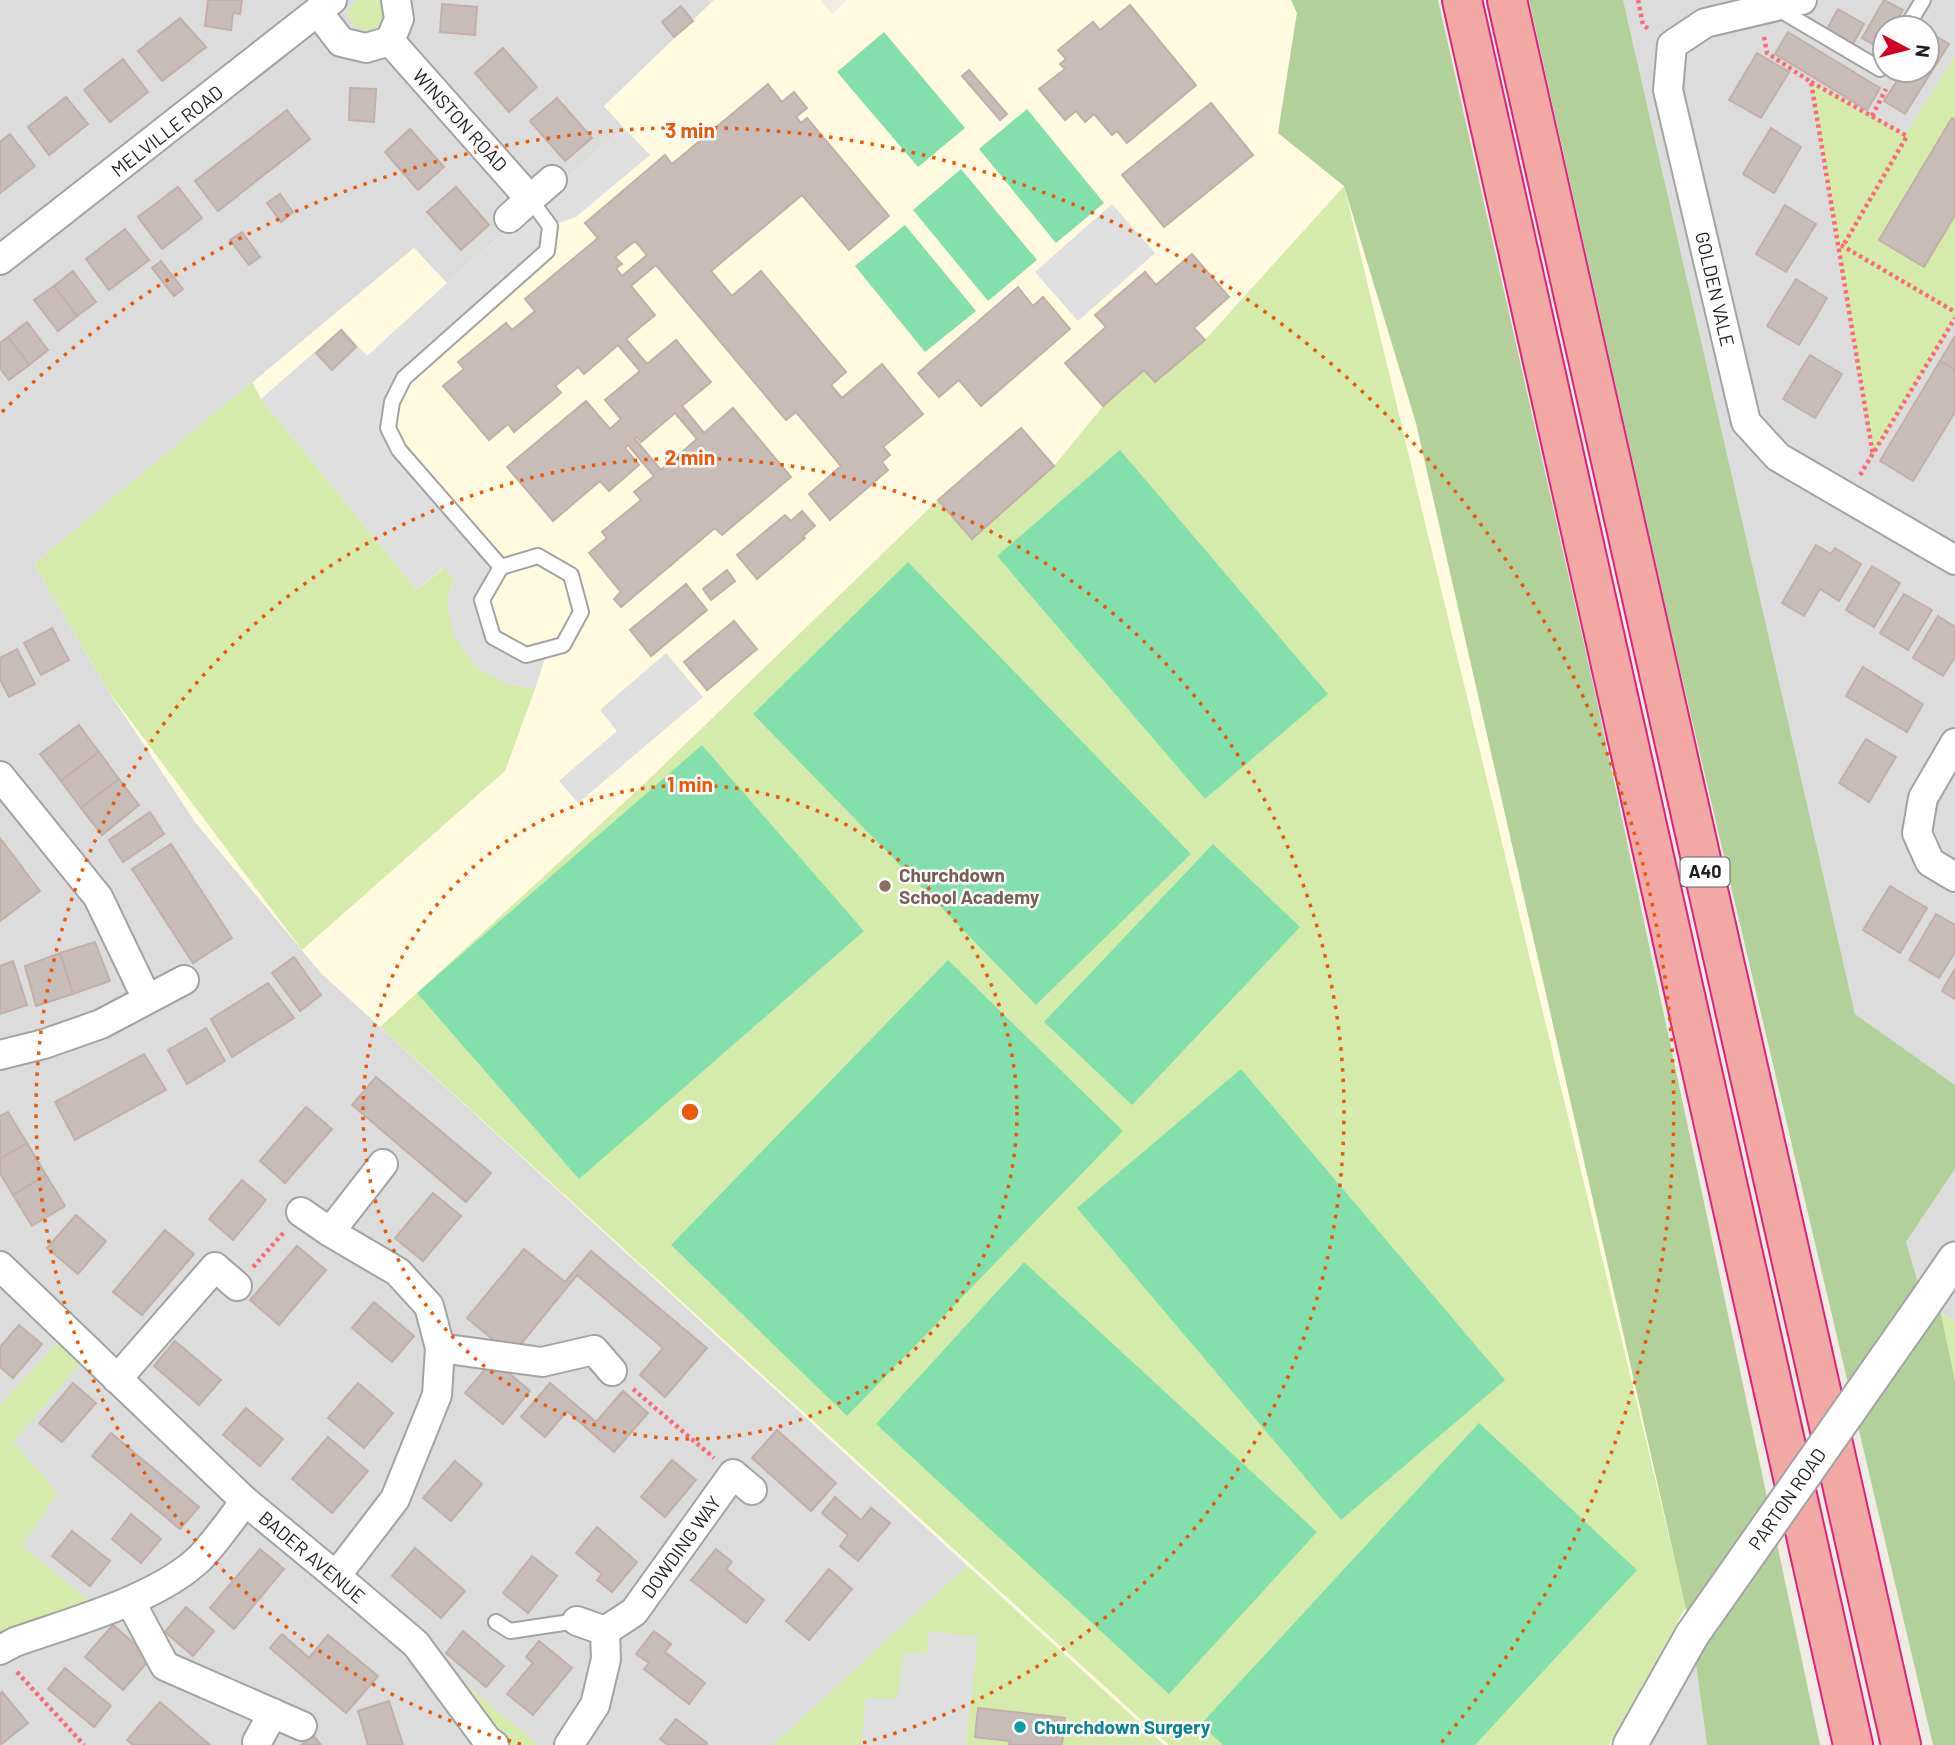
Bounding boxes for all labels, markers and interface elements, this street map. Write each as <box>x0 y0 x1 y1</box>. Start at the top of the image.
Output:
north arrow <box>1871 14 1941 84</box>
text: N <box>1911 43 1936 59</box>
street label: WINSTON ROAD <box>408 64 512 176</box>
street label: MELVILLE ROAD <box>106 80 227 181</box>
text: 3 min <box>665 117 715 142</box>
street label: GOLDEN VALE <box>1691 229 1740 349</box>
text: 2 min <box>665 444 715 469</box>
text: 1 min <box>667 771 713 796</box>
road number: A40 <box>1680 858 1730 886</box>
place label: Churchdown School Academy <box>899 863 1040 908</box>
marker: Churchdown School Academy <box>877 878 893 894</box>
centre of rings <box>678 1100 702 1124</box>
street label: PARTON ROAD <box>1743 1443 1830 1554</box>
street label: DOWDING WAY <box>636 1491 725 1602</box>
street label: BADER AVENUE <box>255 1506 370 1608</box>
place label: Churchdown Surgery <box>1034 1715 1211 1738</box>
marker: Churchdown Surgery <box>1012 1719 1028 1735</box>

